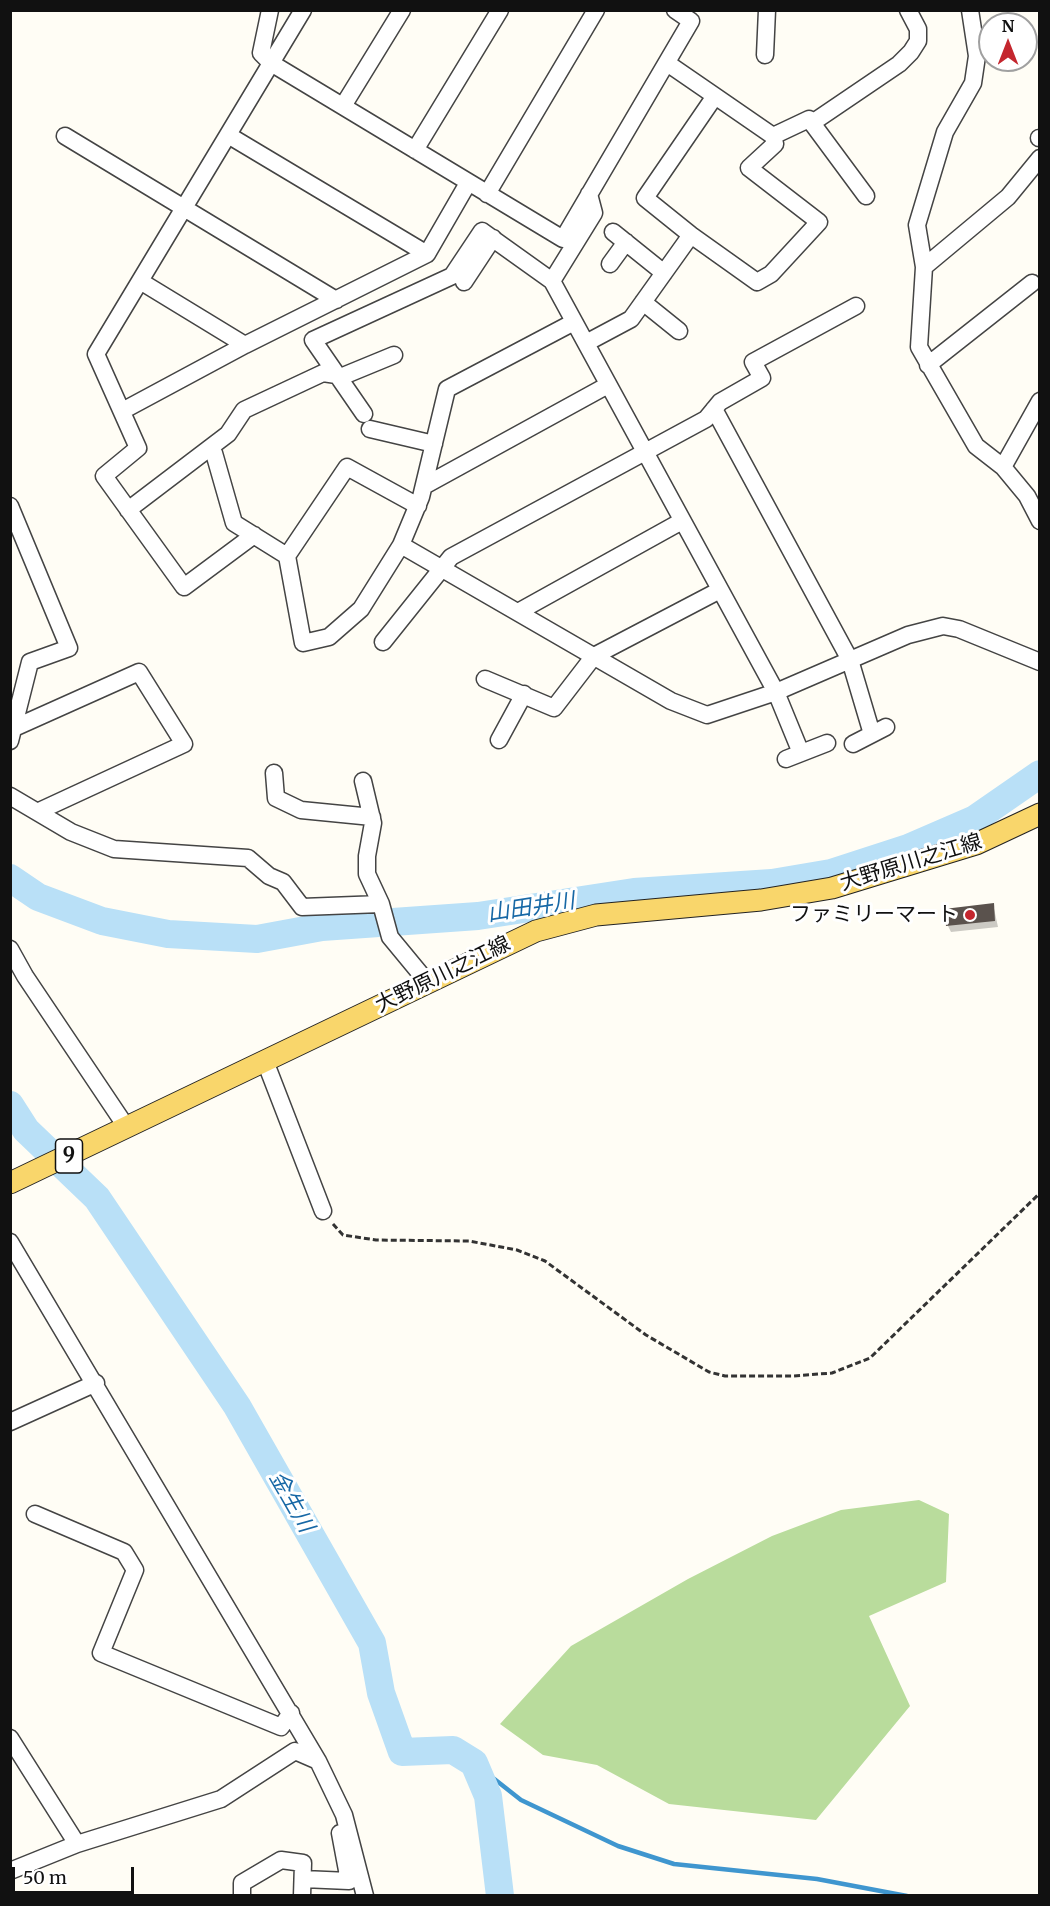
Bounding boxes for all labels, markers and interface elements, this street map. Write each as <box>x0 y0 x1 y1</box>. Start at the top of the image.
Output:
north arrow <box>978 12 1038 72</box>
text: N <box>1002 16 1014 36</box>
street label: 大野原川之江線 <box>837 829 985 897</box>
water label: 山田井川 <box>485 888 577 928</box>
place label: ファミリーマート <box>790 902 958 928</box>
marker: ファミリーマート <box>963 908 977 922</box>
street label: 大野原川之江線 <box>371 931 515 1019</box>
road number: 9 <box>56 1139 82 1173</box>
water label: 金生川 <box>263 1467 319 1537</box>
scale bar <box>15 1855 136 1893</box>
text: 50 m <box>23 1866 67 1889</box>

